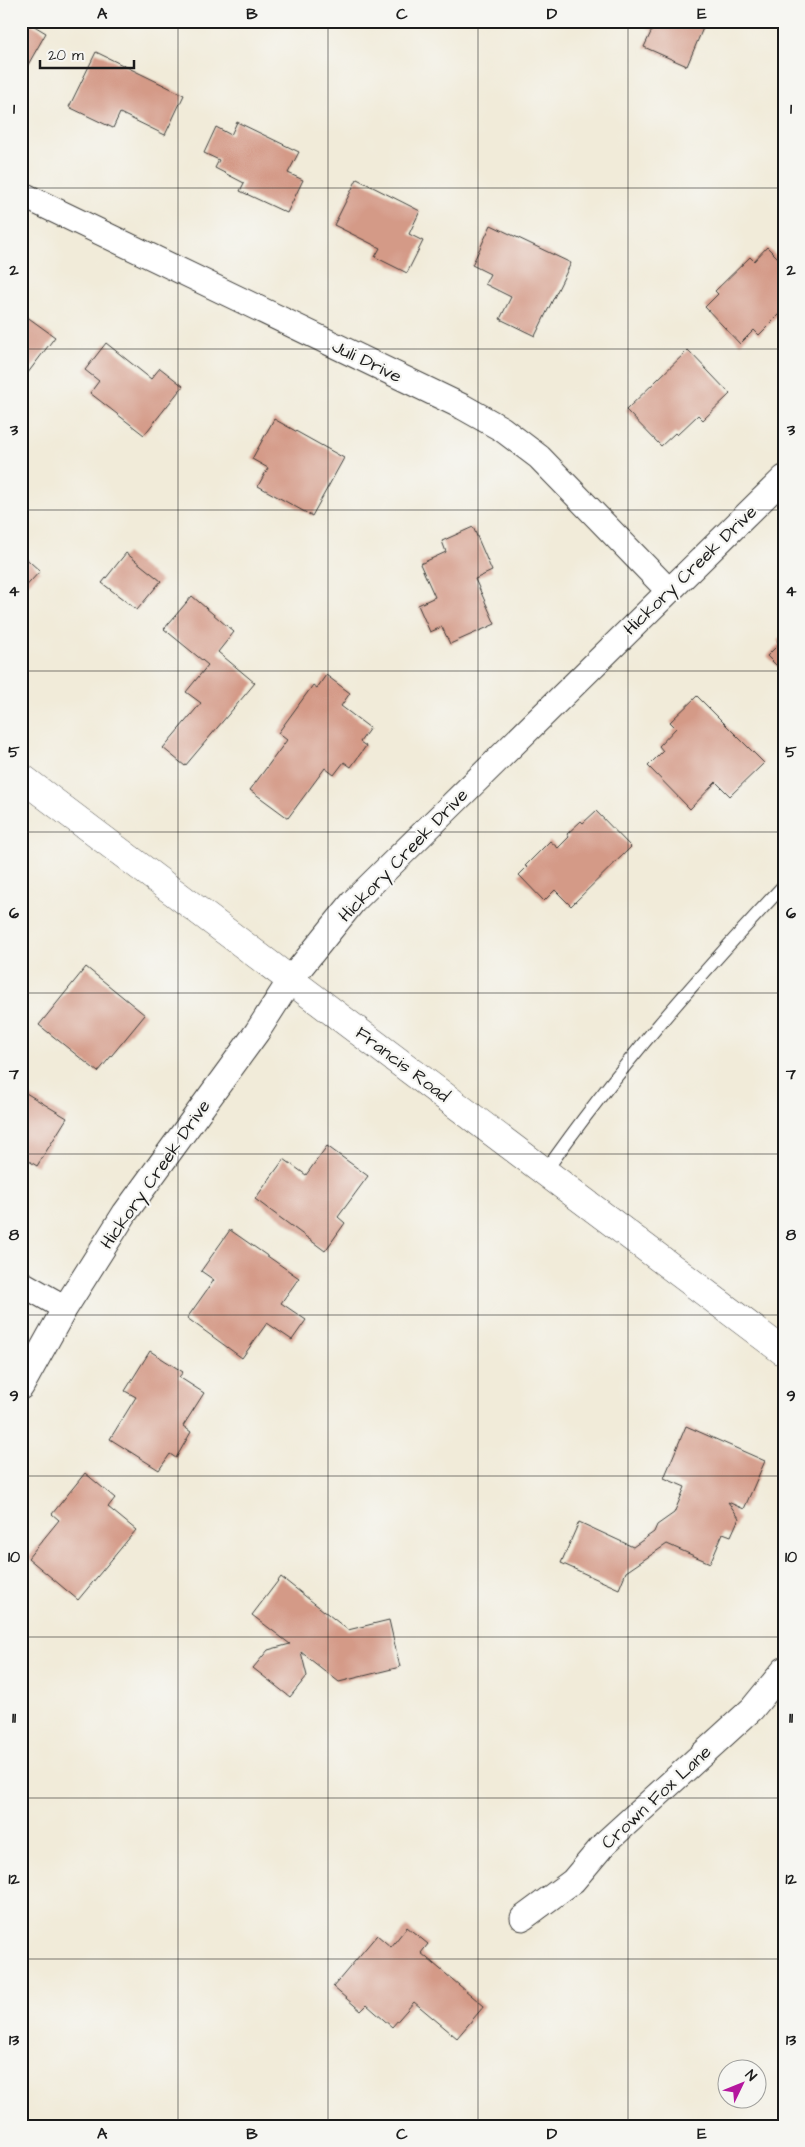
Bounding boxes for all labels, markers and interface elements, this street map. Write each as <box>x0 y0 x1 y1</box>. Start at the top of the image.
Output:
text: A <box>97 3 108 25</box>
text: B <box>246 3 258 25</box>
text: C <box>396 3 408 25</box>
text: D <box>547 3 558 25</box>
text: E <box>697 3 707 25</box>
scale bar <box>40 38 134 70</box>
text: 20 m <box>48 45 84 66</box>
text: 1 <box>13 98 16 120</box>
text: 1 <box>790 98 793 120</box>
text: 2 <box>8 259 19 281</box>
text: 2 <box>785 259 796 281</box>
street label: Juli Drive <box>328 334 406 389</box>
text: 3 <box>9 419 19 441</box>
text: 3 <box>786 419 796 441</box>
street label: Hickory Creek Drive <box>618 500 764 642</box>
text: 4 <box>9 580 20 602</box>
text: 4 <box>786 580 797 602</box>
text: 5 <box>8 741 20 763</box>
text: 5 <box>785 741 797 763</box>
street label: Hickory Creek Drive <box>333 783 475 928</box>
text: 6 <box>9 902 19 924</box>
text: 6 <box>786 902 796 924</box>
street label: Francis Road <box>350 1021 455 1108</box>
text: 7 <box>8 1063 19 1085</box>
text: 7 <box>785 1063 796 1085</box>
street label: Hickory Creek Drive <box>94 1094 217 1255</box>
text: 8 <box>9 1224 20 1246</box>
text: 8 <box>786 1224 797 1246</box>
text: 9 <box>9 1385 19 1407</box>
text: 9 <box>786 1385 796 1407</box>
text: 10 <box>8 1546 20 1568</box>
text: 10 <box>785 1546 797 1568</box>
text: 11 <box>12 1707 17 1729</box>
text: 11 <box>789 1707 794 1729</box>
street label: Crown Fox Lane <box>596 1740 717 1855</box>
text: 12 <box>8 1868 20 1890</box>
text: 12 <box>785 1868 797 1890</box>
text: 13 <box>9 2029 20 2051</box>
text: 13 <box>786 2029 797 2051</box>
north arrow <box>718 2060 768 2110</box>
text: N <box>740 2066 761 2086</box>
text: A <box>97 2123 108 2145</box>
text: B <box>246 2123 258 2145</box>
text: C <box>396 2123 408 2145</box>
text: D <box>547 2123 558 2145</box>
text: E <box>697 2123 707 2145</box>

